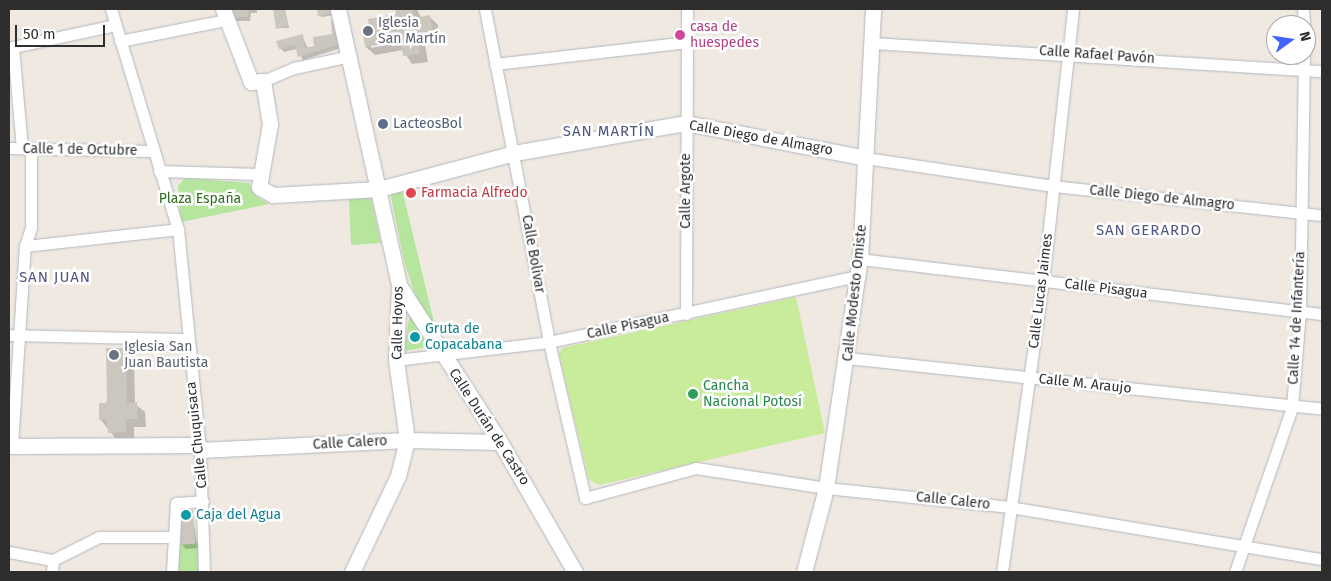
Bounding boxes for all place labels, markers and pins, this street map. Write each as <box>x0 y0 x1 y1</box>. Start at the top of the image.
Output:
place label: Iglesia San Martín <box>378 15 446 48</box>
place label: casa de huespedes <box>690 19 759 52</box>
marker: Iglesia San Martín <box>362 25 374 37</box>
marker: casa de huespedes <box>674 29 686 41</box>
place label: LacteosBol <box>393 116 462 132</box>
marker: LacteosBol <box>377 118 389 130</box>
place label: Farmacia Alfredo <box>421 185 528 201</box>
marker: Farmacia Alfredo <box>405 187 417 199</box>
place label: Gruta de Copacabana <box>425 321 502 354</box>
marker: Gruta de Copacabana <box>409 331 421 343</box>
place label: Iglesia San Juan Bautista <box>124 339 208 372</box>
marker: Iglesia San Juan Bautista <box>108 349 120 361</box>
place label: Cancha Nacional Potosí <box>703 378 802 411</box>
marker: Cancha Nacional Potosí <box>687 388 699 400</box>
place label: Caja del Agua <box>196 507 281 523</box>
marker: Caja del Agua <box>180 509 192 521</box>

